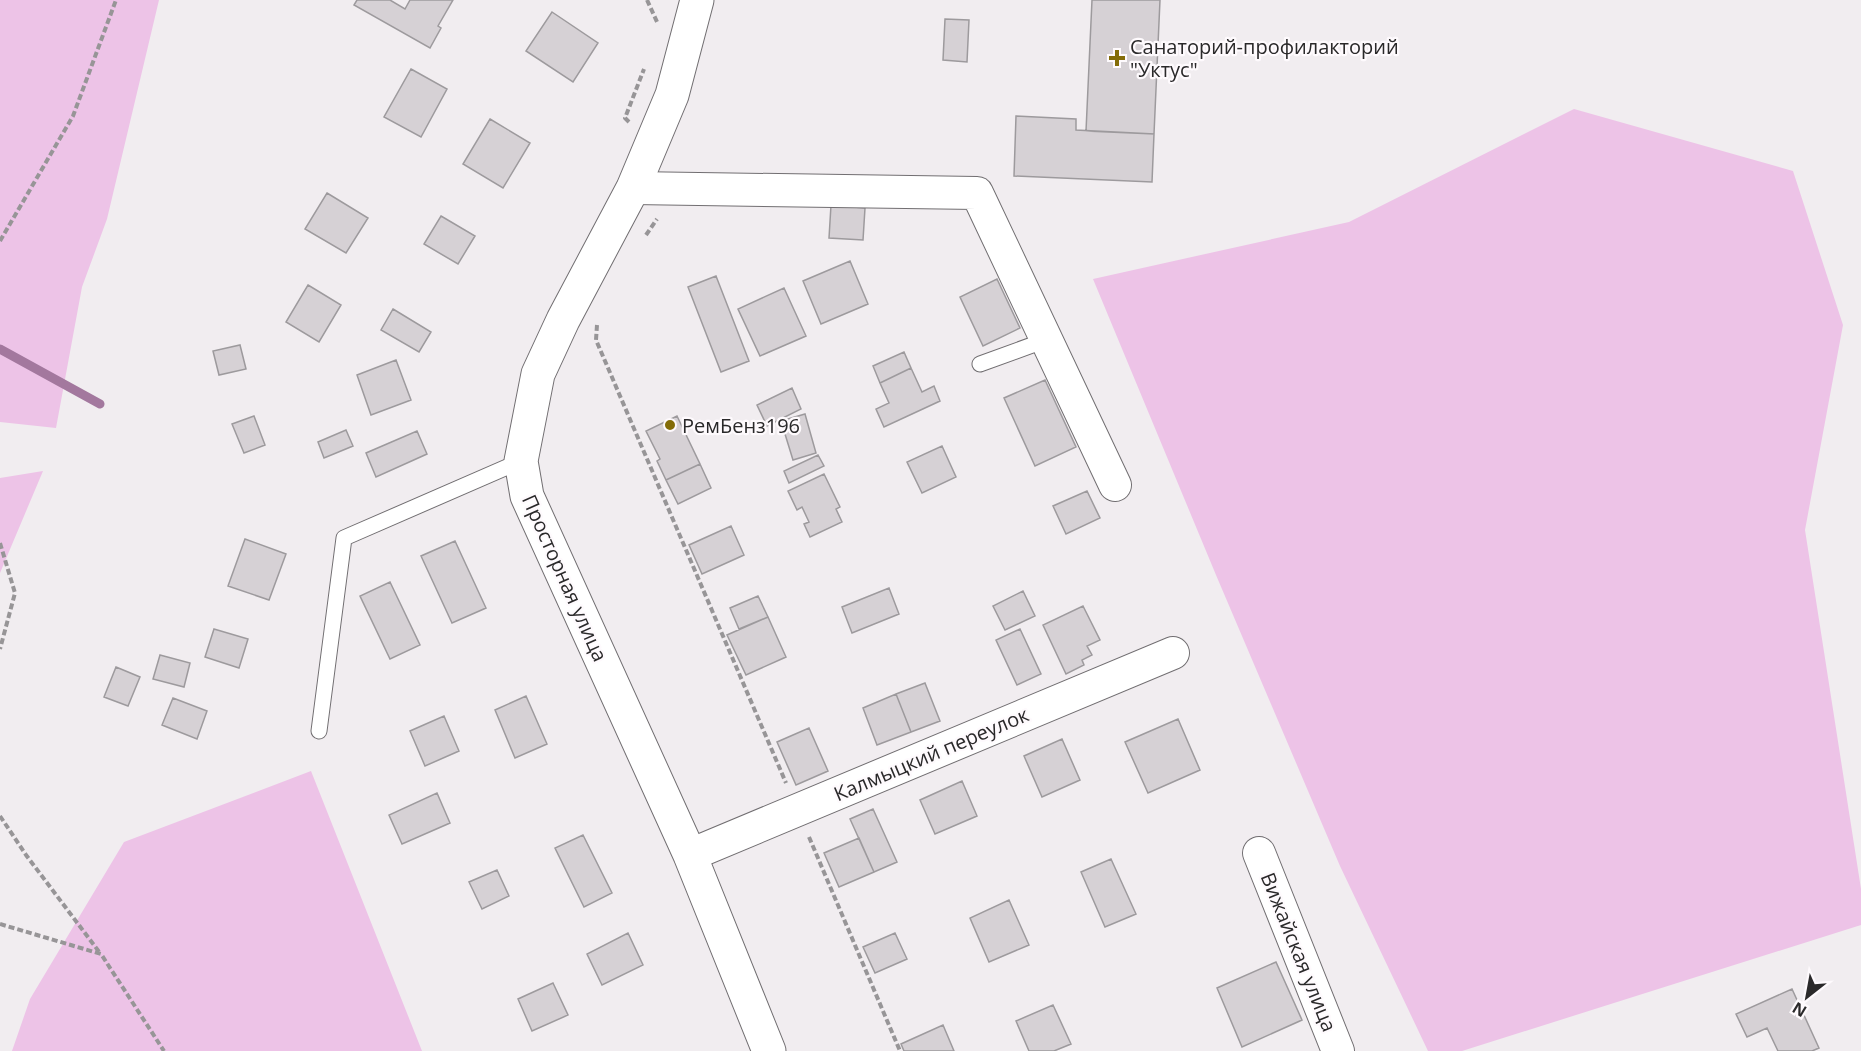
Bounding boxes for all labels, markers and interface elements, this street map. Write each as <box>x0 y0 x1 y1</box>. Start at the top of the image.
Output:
place label: Санаторий-профилакторий "Уктус" <box>1130 33 1399 83</box>
marker: Санаторий-профилакторий "Уктус" <box>1108 49 1126 67</box>
place label: РемБенз196 <box>682 412 800 439</box>
marker: РемБенз196 <box>663 418 677 432</box>
street label: Просторная улица <box>516 490 614 666</box>
street label: Калмыцкий переулок <box>829 700 1033 807</box>
street label: Вижайская улица <box>1255 868 1343 1036</box>
north arrow <box>1777 967 1837 1027</box>
text: N <box>1788 997 1811 1023</box>

